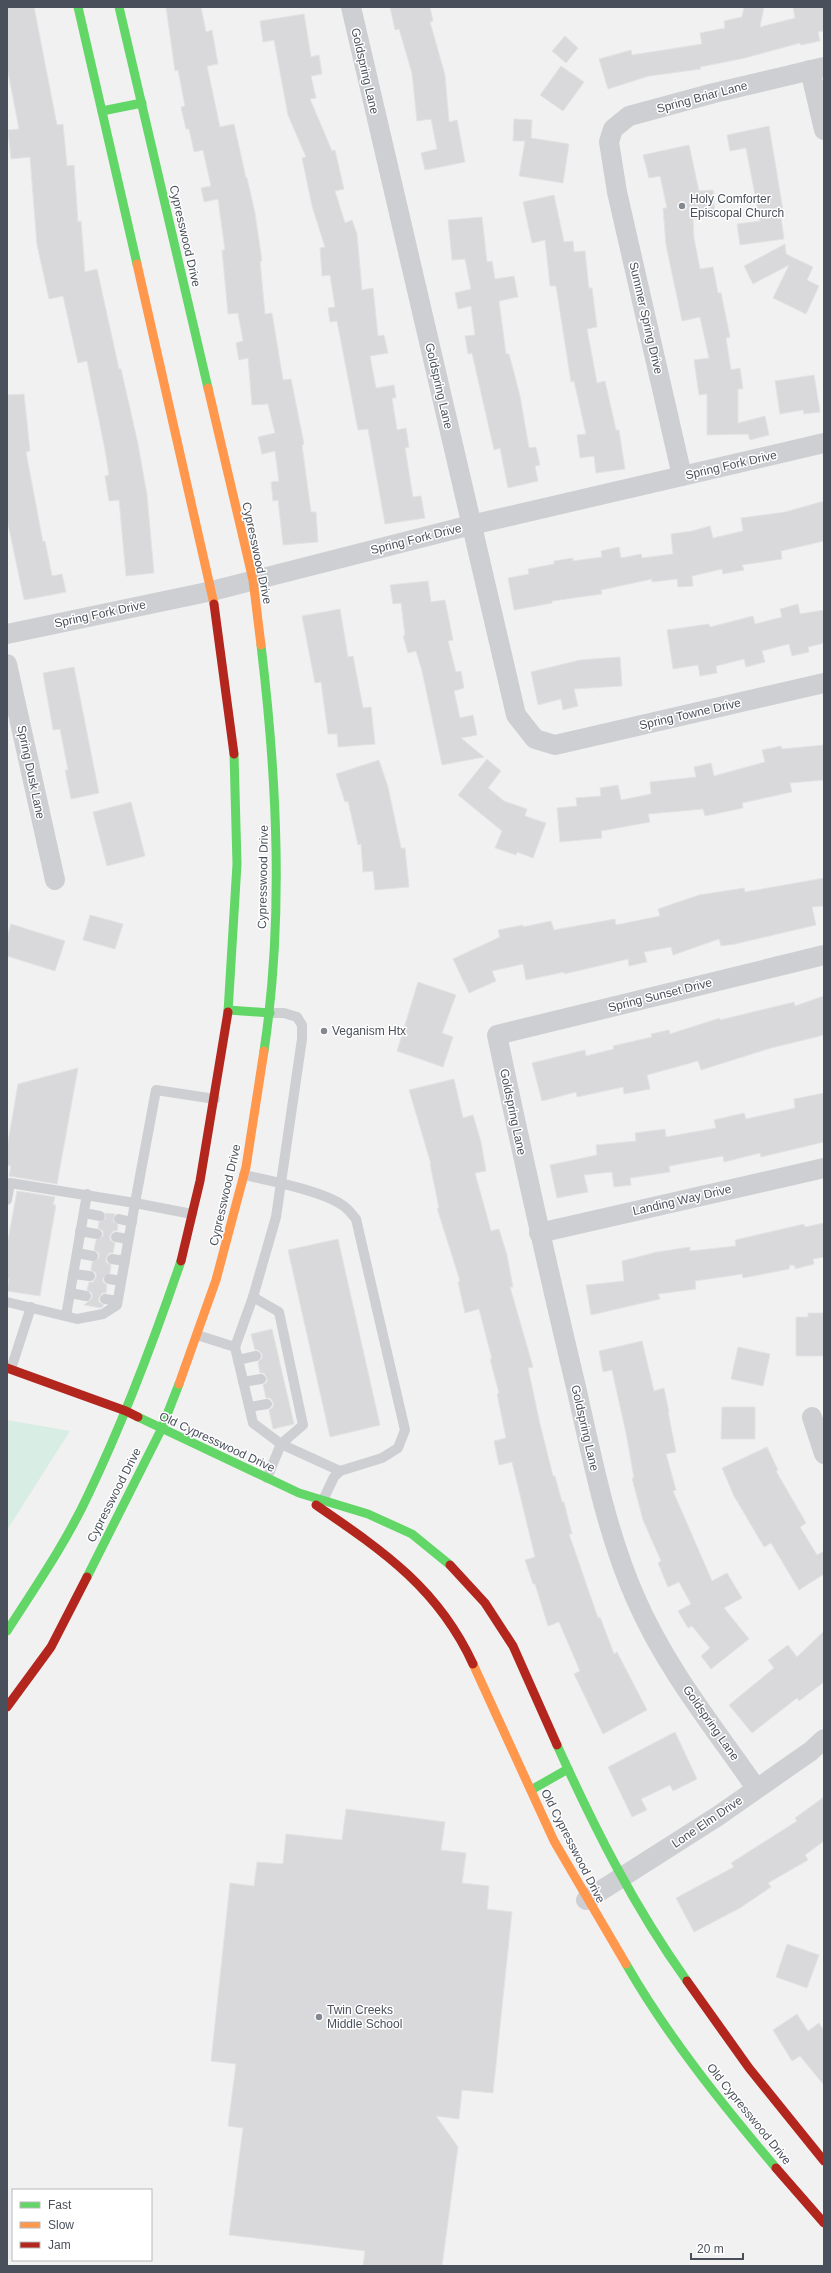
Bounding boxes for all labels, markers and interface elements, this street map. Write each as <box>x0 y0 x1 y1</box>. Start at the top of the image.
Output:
street label: Goldspring Lane <box>348 27 382 116</box>
street label: Spring Briar Lane <box>655 78 749 116</box>
street label: Cypresswood Drive <box>166 184 204 289</box>
place label: Holy Comforter Episcopal Church <box>690 192 784 220</box>
marker: Holy Comforter Episcopal Church <box>677 201 687 211</box>
street label: Summer Spring Drive <box>626 261 666 376</box>
street label: Goldspring Lane <box>422 342 456 431</box>
street label: Spring Fork Drive <box>684 448 778 482</box>
street label: Cypresswood Drive <box>239 501 275 606</box>
street label: Spring Fork Drive <box>369 521 463 557</box>
street label: Spring Fork Drive <box>53 597 147 631</box>
street label: Spring Towne Drive <box>638 695 742 732</box>
street label: Spring Dusk Lane <box>14 724 48 820</box>
street label: Cypresswood Drive <box>255 825 271 929</box>
street label: Spring Sunset Drive <box>607 975 714 1015</box>
place label: Veganism Htx <box>332 1024 406 1038</box>
marker: Veganism Htx <box>319 1026 329 1036</box>
street label: Goldspring Lane <box>497 1067 529 1157</box>
street label: Cypresswood Drive <box>206 1142 244 1247</box>
street label: Landing Way Drive <box>631 1182 733 1218</box>
street label: Goldspring Lane <box>568 1384 602 1473</box>
street label: Old Cypresswood Drive <box>157 1409 277 1475</box>
street label: Cypresswood Drive <box>84 1445 144 1545</box>
street label: Goldspring Lane <box>680 1683 742 1763</box>
street label: Old Cypresswood Drive <box>538 1787 608 1906</box>
street label: Lone Elm Drive <box>669 1793 745 1851</box>
place label: Twin Creeks Middle School <box>327 2003 402 2031</box>
marker: Twin Creeks Middle School <box>314 2012 324 2022</box>
street label: Old Cypresswood Drive <box>704 2061 794 2168</box>
legend <box>12 2189 152 2261</box>
text: Fast <box>48 2198 72 2212</box>
text: Slow <box>48 2218 74 2232</box>
scale bar <box>691 2235 743 2261</box>
text: Jam <box>48 2238 71 2252</box>
text: 20 m <box>697 2242 724 2256</box>

